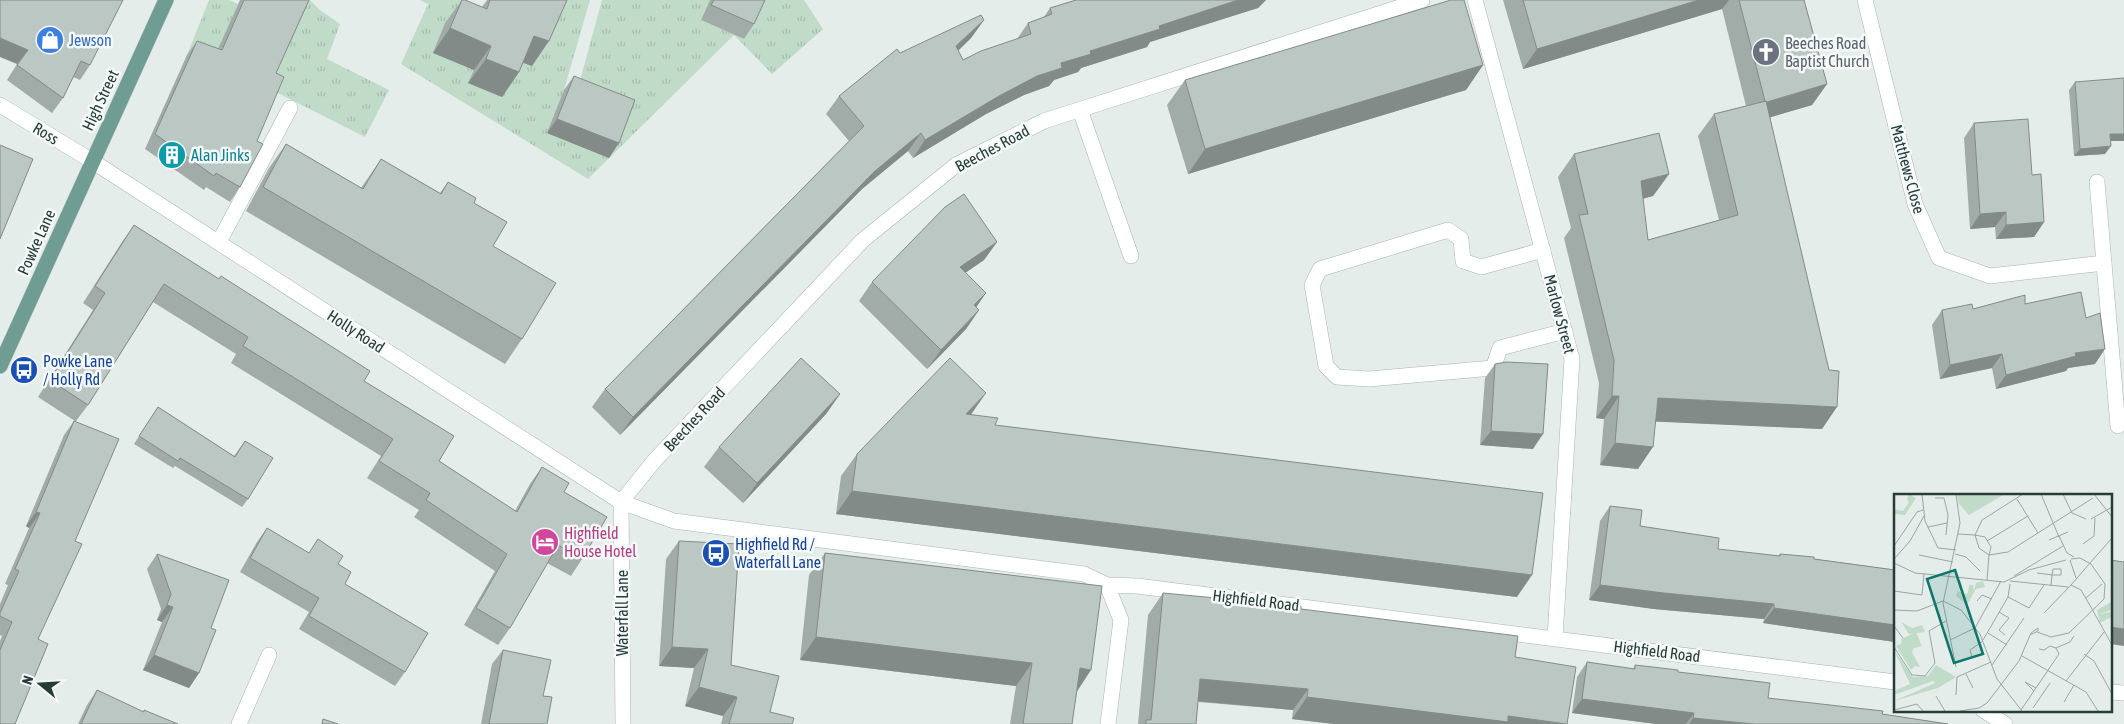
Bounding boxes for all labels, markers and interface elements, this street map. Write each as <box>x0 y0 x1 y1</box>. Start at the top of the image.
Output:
shop icon: Jewson <box>35 25 65 55</box>
place label: Jewson <box>69 31 112 49</box>
place label: Beeches Road Baptist Church <box>1785 34 1869 71</box>
church icon: Beeches Road Baptist Church <box>1751 37 1781 67</box>
street label: High Street <box>78 66 123 134</box>
street label: Ross <box>30 118 62 148</box>
street label: Beeches Road <box>952 121 1032 175</box>
street label: Matthews Close <box>1887 123 1929 215</box>
building icon: Alan Jinks <box>157 140 187 170</box>
place label: Alan Jinks <box>191 146 250 164</box>
street label: Powke Lane <box>14 207 58 277</box>
street label: Marlow Street <box>1541 272 1579 356</box>
street label: Holly Road <box>324 306 388 357</box>
place label: Powke Lane / Holly Rd <box>43 352 112 389</box>
bus stop icon: Powke Lane / Holly Rd <box>9 355 39 385</box>
street label: Beeches Road <box>660 383 728 455</box>
inset map <box>1894 494 2112 712</box>
place label: Highfield House Hotel <box>564 524 637 560</box>
hotel icon: Highfield House Hotel <box>530 527 560 557</box>
place label: Highfield Rd / Waterfall Lane <box>735 535 821 571</box>
bus stop icon: Highfield Rd / Waterfall Lane <box>701 538 731 568</box>
street label: Waterfall Lane <box>613 570 631 656</box>
street label: Highfield Road <box>1211 586 1300 615</box>
street label: Highfield Road <box>1612 637 1701 666</box>
north arrow <box>15 659 65 709</box>
text: N <box>19 674 37 686</box>

